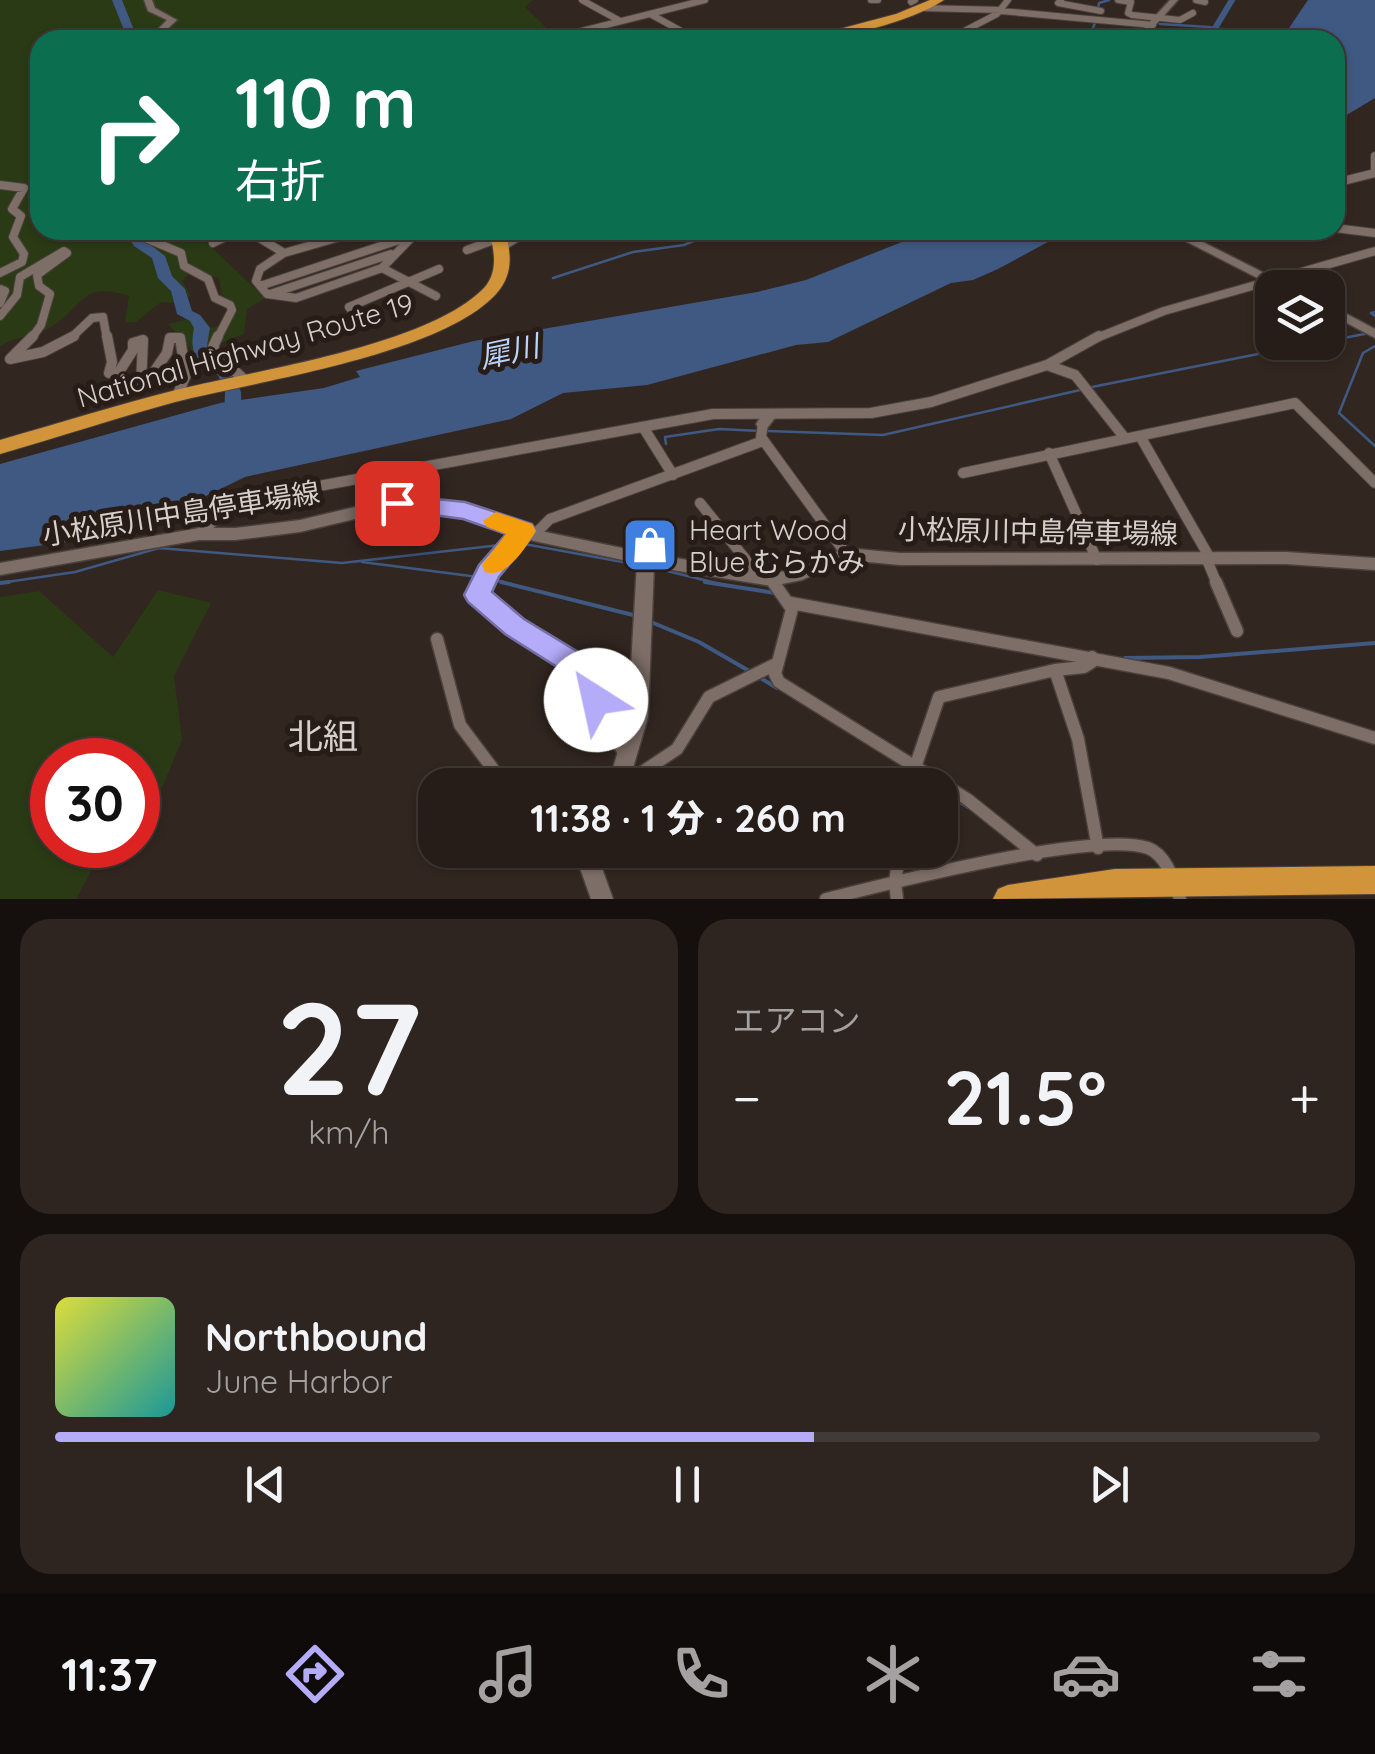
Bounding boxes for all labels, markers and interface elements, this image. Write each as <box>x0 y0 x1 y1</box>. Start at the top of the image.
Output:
text: 110 m <box>235 58 417 146</box>
icon: right <box>70 70 200 200</box>
text: 右折 <box>235 152 325 208</box>
map controls <box>1255 270 1345 360</box>
button: layers <box>1255 270 1345 360</box>
street label: National Highway Route 19 <box>73 285 417 415</box>
water label: 犀川 <box>476 326 545 376</box>
pin <box>355 461 440 546</box>
street label: 小松原川中島停車場線 <box>40 474 322 552</box>
icon: arrive <box>370 476 425 531</box>
street label: 小松原川中島停車場線 <box>898 511 1178 551</box>
place label: Heart Wood Blue むらかみ <box>689 512 865 579</box>
shop icon: Heart Wood Blue むらかみ <box>620 515 680 575</box>
position arrow <box>544 648 648 752</box>
district label: 北組 <box>288 714 358 758</box>
speed limit sign: 30 <box>30 738 160 868</box>
text: 11:38 · 1 分 · 260 m <box>530 794 846 842</box>
text: 27 <box>276 965 421 1128</box>
text: エアコン <box>733 1000 861 1040</box>
text: 21.5° <box>943 1050 1107 1144</box>
text: − <box>733 1063 761 1132</box>
text: + <box>1289 1063 1320 1132</box>
text: km/h <box>308 1112 389 1152</box>
text: Northbound <box>205 1313 427 1361</box>
text: June Harbor <box>205 1361 393 1401</box>
icon: previous <box>238 1457 293 1512</box>
icon: pause <box>660 1457 715 1512</box>
icon: next <box>1082 1457 1137 1512</box>
icon: directions <box>280 1639 350 1709</box>
icon: music <box>473 1639 543 1709</box>
icon: phone <box>666 1639 736 1709</box>
icon: climate <box>858 1639 928 1709</box>
icon: car <box>1051 1639 1121 1709</box>
icon: filters <box>1244 1639 1314 1709</box>
text: 11:37 <box>61 1646 158 1702</box>

